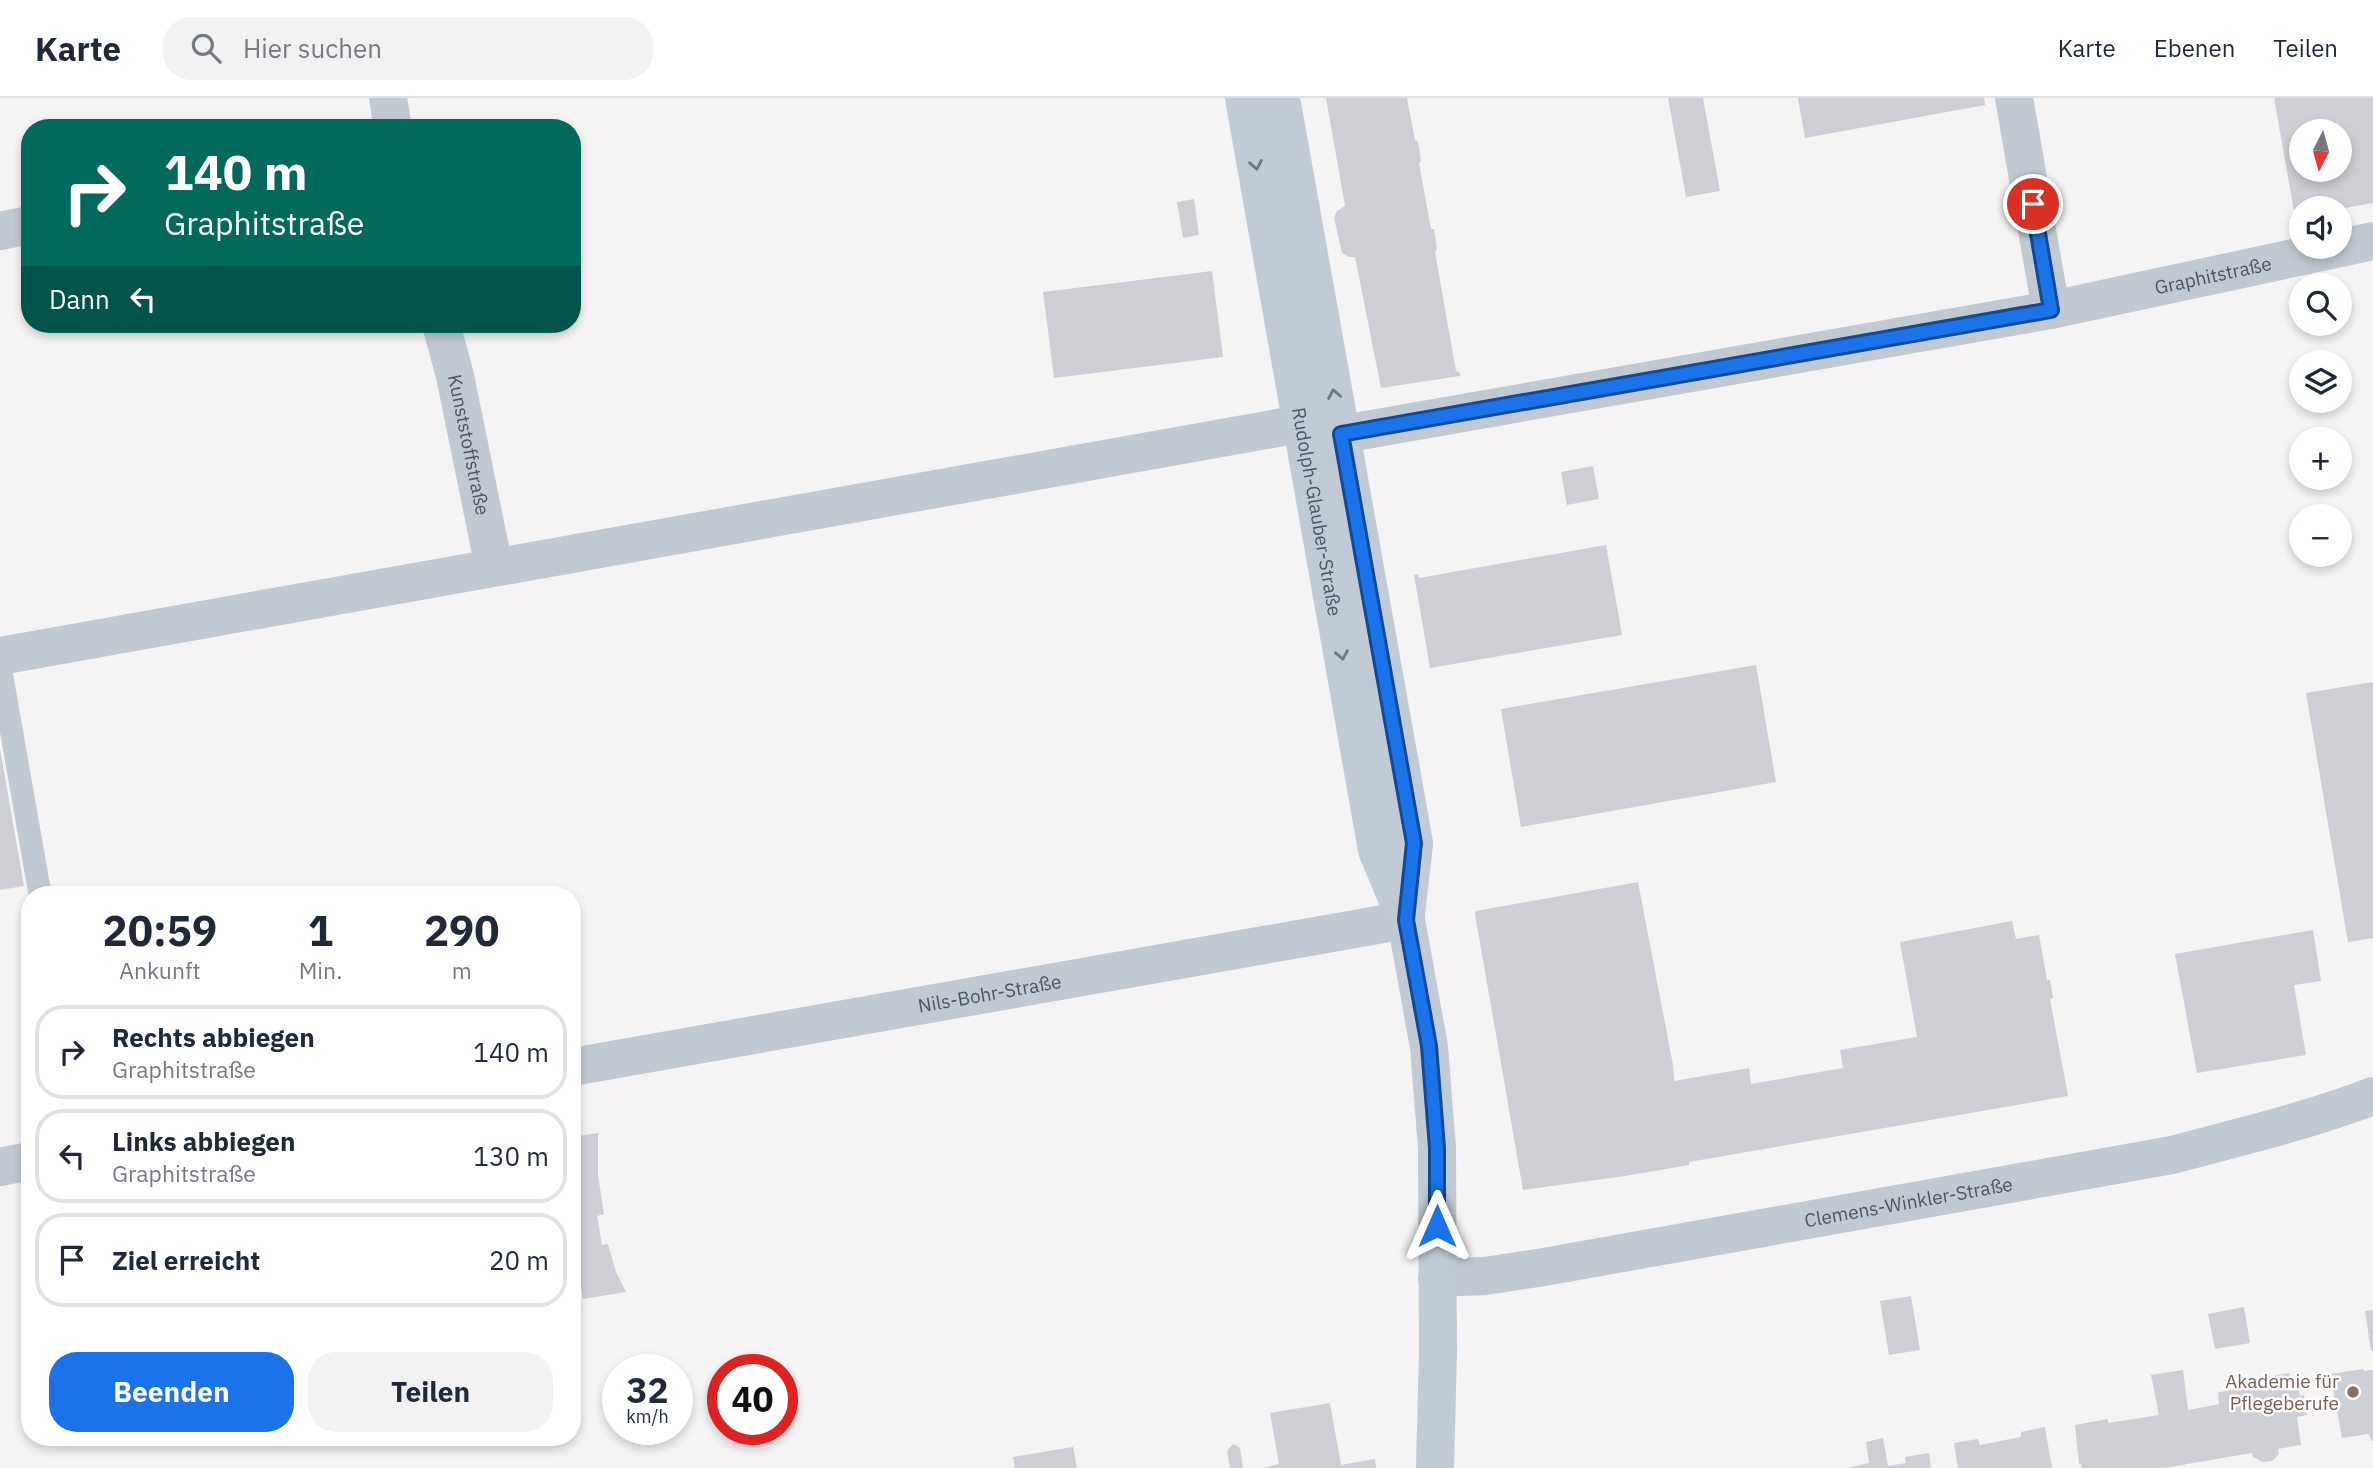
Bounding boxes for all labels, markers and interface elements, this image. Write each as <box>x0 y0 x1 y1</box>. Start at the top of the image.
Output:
search box <box>163 17 653 80</box>
text: Karte <box>35 27 121 70</box>
icon: search <box>187 29 225 67</box>
text: Hier suchen <box>243 31 382 65</box>
text: Karte <box>2058 32 2116 64</box>
text: Ebenen <box>2154 32 2235 64</box>
text: Teilen <box>2273 32 2338 64</box>
north arrow <box>2289 119 2352 182</box>
map controls <box>2289 119 2352 567</box>
text: 140 m <box>164 140 308 203</box>
icon: right <box>49 147 140 238</box>
one-way arrow <box>1247 159 1262 171</box>
pin <box>2003 174 2063 234</box>
icon: arrive <box>2014 185 2052 223</box>
button: sound <box>2289 196 2352 259</box>
text: Graphitstraße <box>164 202 364 244</box>
street label: Graphitstraße <box>2152 251 2274 299</box>
button: search <box>2289 273 2352 336</box>
icon: left <box>124 280 162 318</box>
text: Dann <box>49 282 110 316</box>
button: layers <box>2289 350 2352 413</box>
street label: Kunststoffstraße <box>443 372 495 517</box>
one-way arrow <box>1327 388 1342 400</box>
street label: Rudolph-Glauber-Straße <box>1287 405 1347 618</box>
button: + <box>2289 427 2352 490</box>
button: − <box>2289 504 2352 567</box>
one-way arrow <box>1334 649 1349 661</box>
text: 20:59 <box>102 903 217 958</box>
text: 1 <box>308 903 333 958</box>
text: 290 <box>424 903 499 958</box>
text: Ankunft <box>119 955 201 985</box>
text: Min. <box>299 955 342 985</box>
text: m <box>452 955 472 985</box>
street label: Nils-Bohr-Straße <box>916 969 1063 1018</box>
text: Rechts abbiegen <box>112 1020 315 1054</box>
icon: right <box>53 1033 91 1071</box>
text: 140 m <box>473 1035 549 1069</box>
text: Graphitstraße <box>112 1054 256 1084</box>
text: Links abbiegen <box>112 1124 295 1158</box>
icon: left <box>53 1137 91 1175</box>
text: 130 m <box>473 1139 549 1173</box>
text: Graphitstraße <box>112 1158 256 1188</box>
street label: Clemens-Winkler-Straße <box>1803 1172 2015 1232</box>
position arrow <box>1400 1189 1474 1263</box>
icon: arrive <box>53 1241 91 1279</box>
text: Ziel erreicht <box>112 1243 260 1277</box>
text: 20 m <box>489 1243 549 1277</box>
button: Beenden <box>49 1352 294 1432</box>
button: Teilen <box>308 1352 553 1432</box>
speed limit sign: 40 <box>707 1354 798 1445</box>
text: 32 <box>626 1367 669 1413</box>
place label: Akademie für Pflegeberufe <box>2225 1369 2339 1415</box>
marker: Akademie für Pflegeberufe <box>2345 1384 2361 1400</box>
text: km/h <box>626 1405 669 1428</box>

